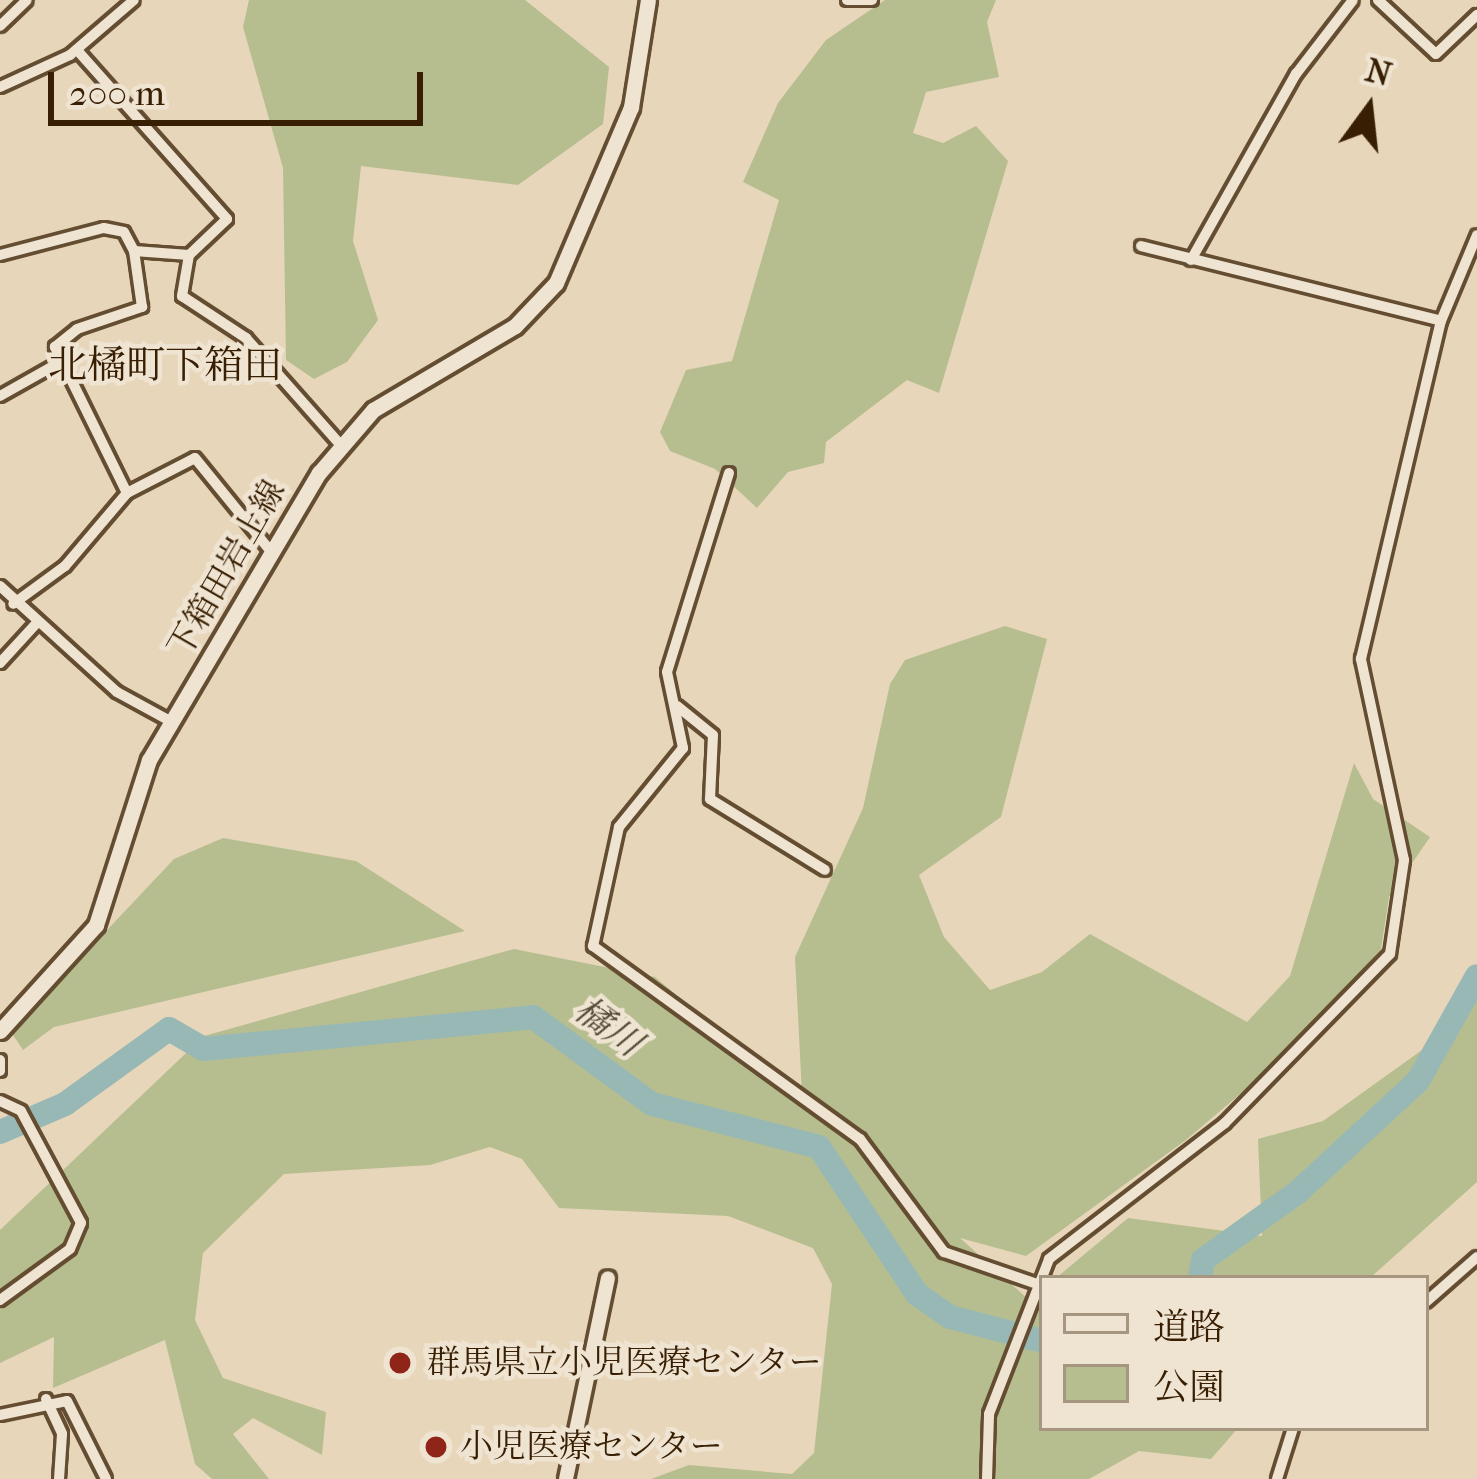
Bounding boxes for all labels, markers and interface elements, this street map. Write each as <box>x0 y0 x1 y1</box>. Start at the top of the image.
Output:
scale bar <box>54 48 429 122</box>
north arrow <box>1309 48 1429 168</box>
text: N <box>1361 51 1396 95</box>
text: 200 m <box>69 72 165 114</box>
district label: 北橘町下箱田 <box>48 342 282 388</box>
street label: 下箱田岩上線 <box>160 473 294 665</box>
water label: 橘川 <box>566 988 650 1066</box>
legend <box>1039 1275 1429 1431</box>
text: 道路 <box>1153 1306 1225 1348</box>
place label: 群馬県立小児医療センター <box>427 1343 823 1383</box>
marker: 群馬県立小児医療センター <box>384 1347 416 1379</box>
text: 公園 <box>1153 1366 1225 1408</box>
place label: 小児医療センター <box>460 1427 724 1467</box>
marker: 小児医療センター <box>423 1434 449 1460</box>

